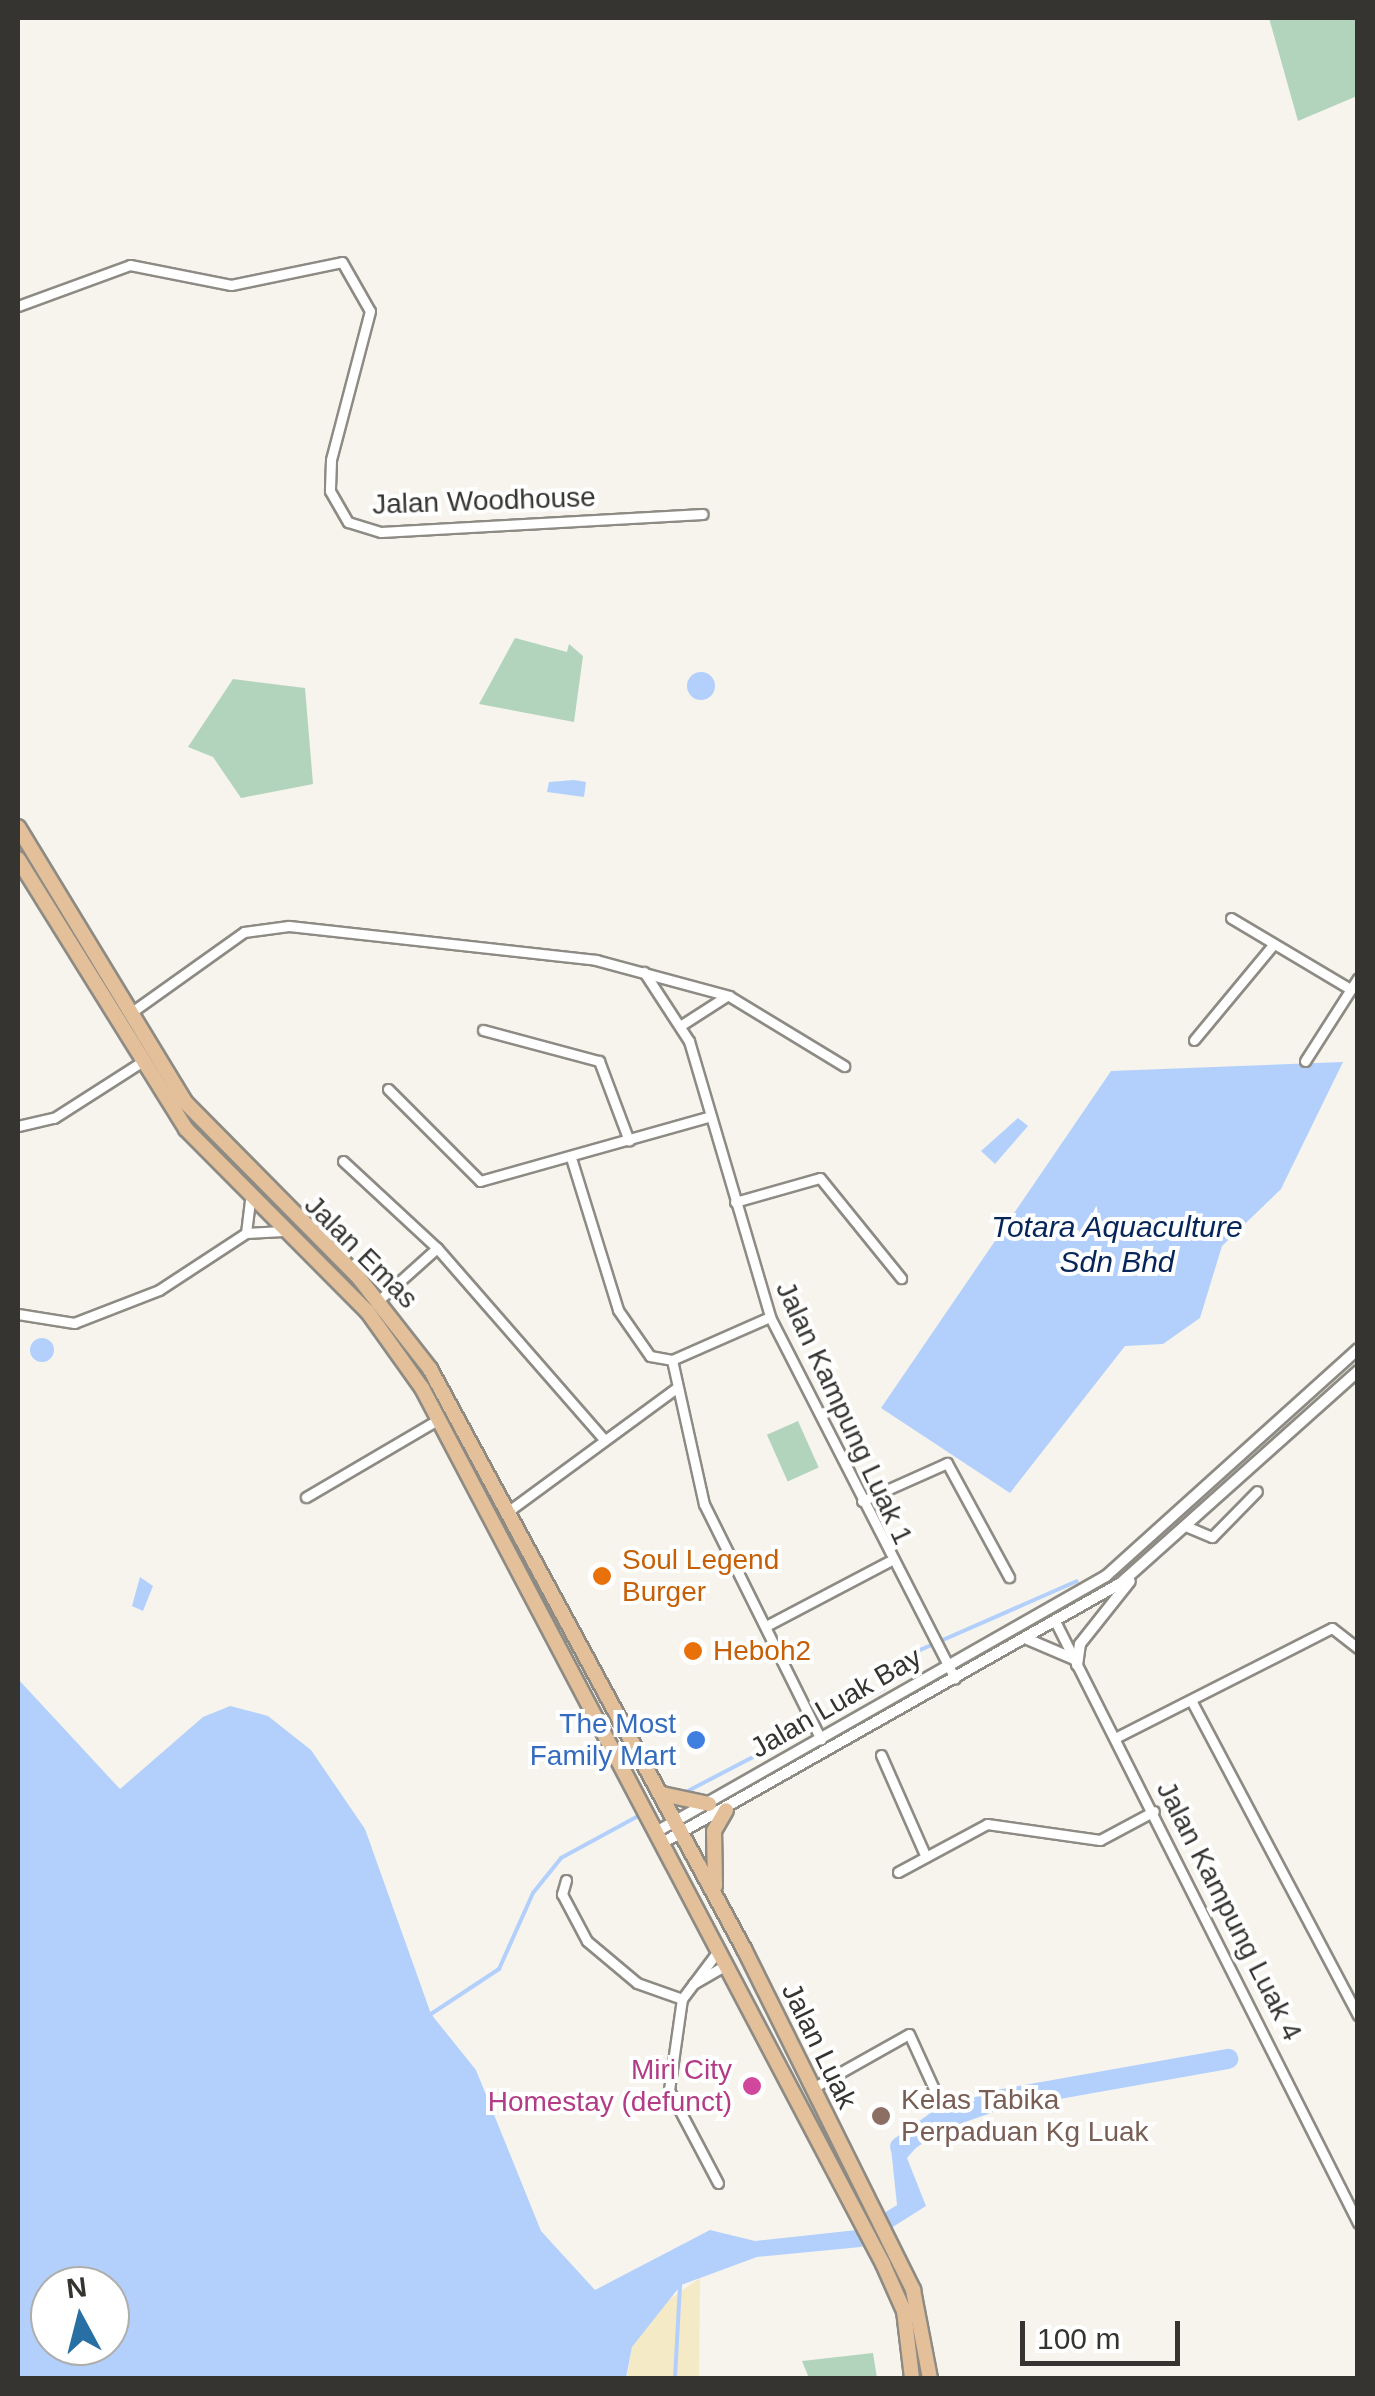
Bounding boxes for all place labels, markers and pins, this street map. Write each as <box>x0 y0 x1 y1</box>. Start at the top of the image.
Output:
place label: Soul Legend Burger <box>622 1543 779 1609</box>
marker: Soul Legend Burger <box>591 1565 613 1587</box>
place label: Heboh2 <box>713 1634 811 1668</box>
marker: Heboh2 <box>682 1640 704 1662</box>
place label: The Most Family Mart <box>530 1707 676 1773</box>
marker: The Most Family Mart <box>685 1729 707 1751</box>
place label: Miri City Homestay (defunct) <box>488 2053 732 2119</box>
marker: Miri City Homestay (defunct) <box>741 2075 763 2097</box>
place label: Kelas Tabika Perpaduan Kg Luak <box>901 2083 1149 2149</box>
marker: Kelas Tabika Perpaduan Kg Luak <box>870 2105 892 2127</box>

